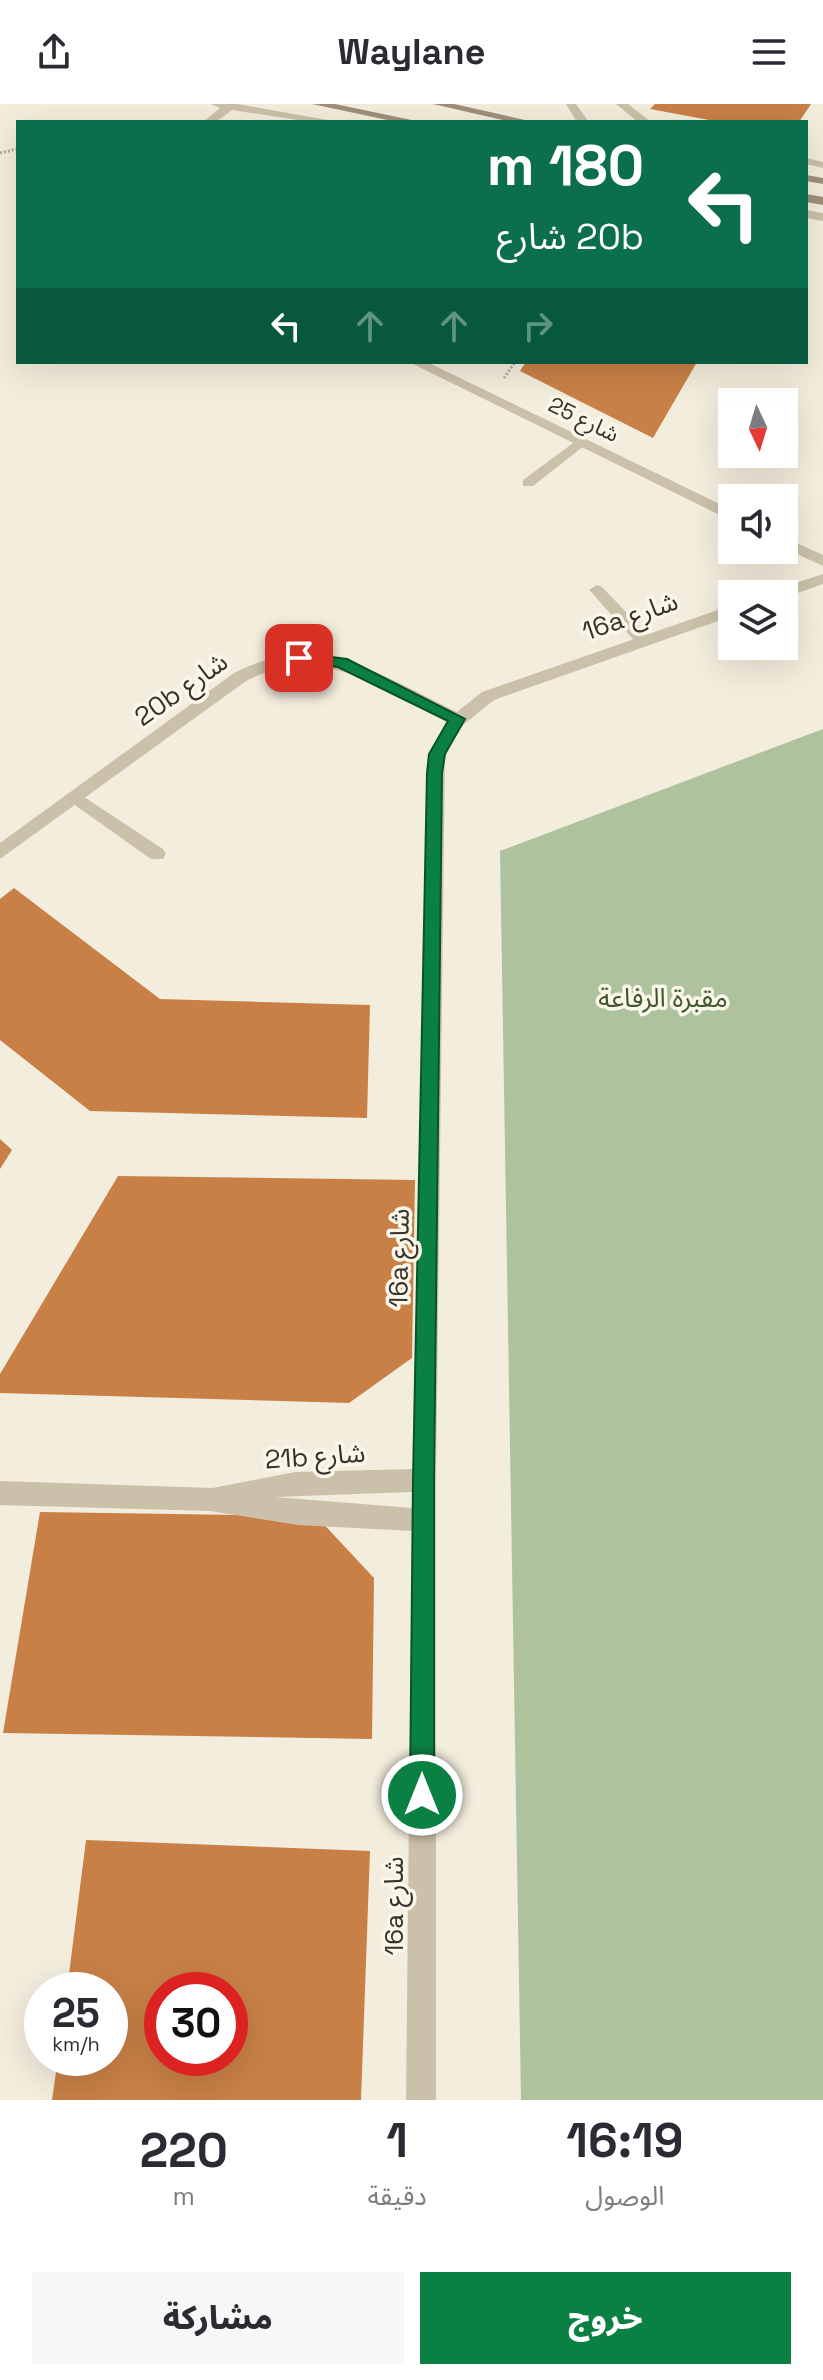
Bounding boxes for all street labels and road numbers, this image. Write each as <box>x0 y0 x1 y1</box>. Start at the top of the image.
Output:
street label: شارع 25 <box>543 390 624 451</box>
street label: 16a شارع <box>578 584 683 650</box>
street label: 20b شارع <box>128 645 236 735</box>
street label: 16a شارع <box>381 1208 419 1308</box>
street label: 21b شارع <box>264 1436 367 1478</box>
street label: 16a شارع <box>377 1856 413 1956</box>

